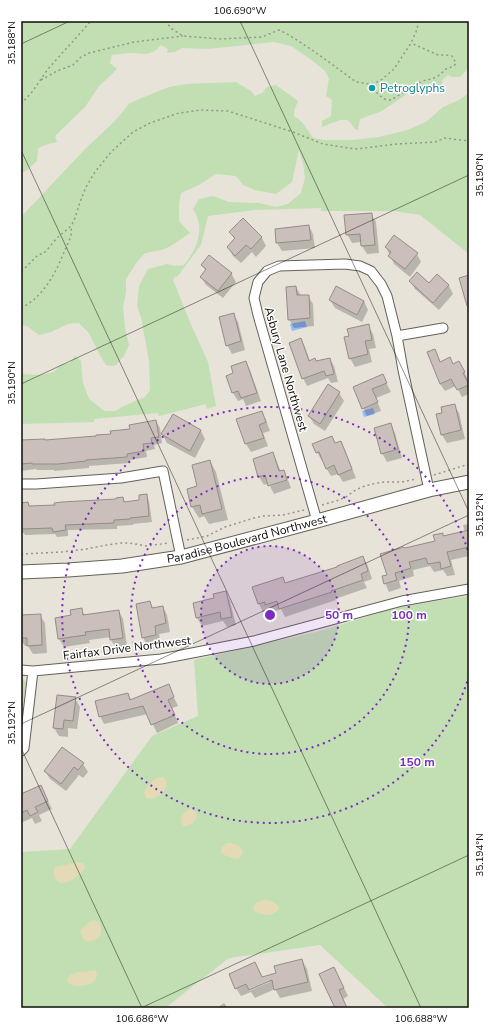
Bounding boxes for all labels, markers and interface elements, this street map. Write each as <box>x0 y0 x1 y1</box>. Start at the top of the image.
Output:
text: 106.690°W <box>213 4 267 18</box>
text: 35.188°N <box>5 21 19 65</box>
place label: Petroglyphs <box>380 80 445 96</box>
marker: Petroglyphs <box>367 83 377 93</box>
text: 35.190°N <box>473 153 487 197</box>
street label: Asbury Lane Northwest <box>261 305 312 434</box>
text: 35.190°N <box>5 361 19 405</box>
text: 35.192°N <box>473 493 487 537</box>
street label: Paradise Boulevard Northwest <box>166 510 329 567</box>
text: 50 m <box>325 607 353 623</box>
text: 100 m <box>391 607 427 623</box>
centre of rings <box>263 608 277 622</box>
street label: Fairfax Drive Northwest <box>62 632 193 664</box>
text: 35.192°N <box>5 701 19 745</box>
text: 150 m <box>399 754 435 770</box>
text: 35.194°N <box>473 833 487 877</box>
text: 106.686°W <box>115 1012 169 1026</box>
text: 106.688°W <box>394 1012 448 1026</box>

